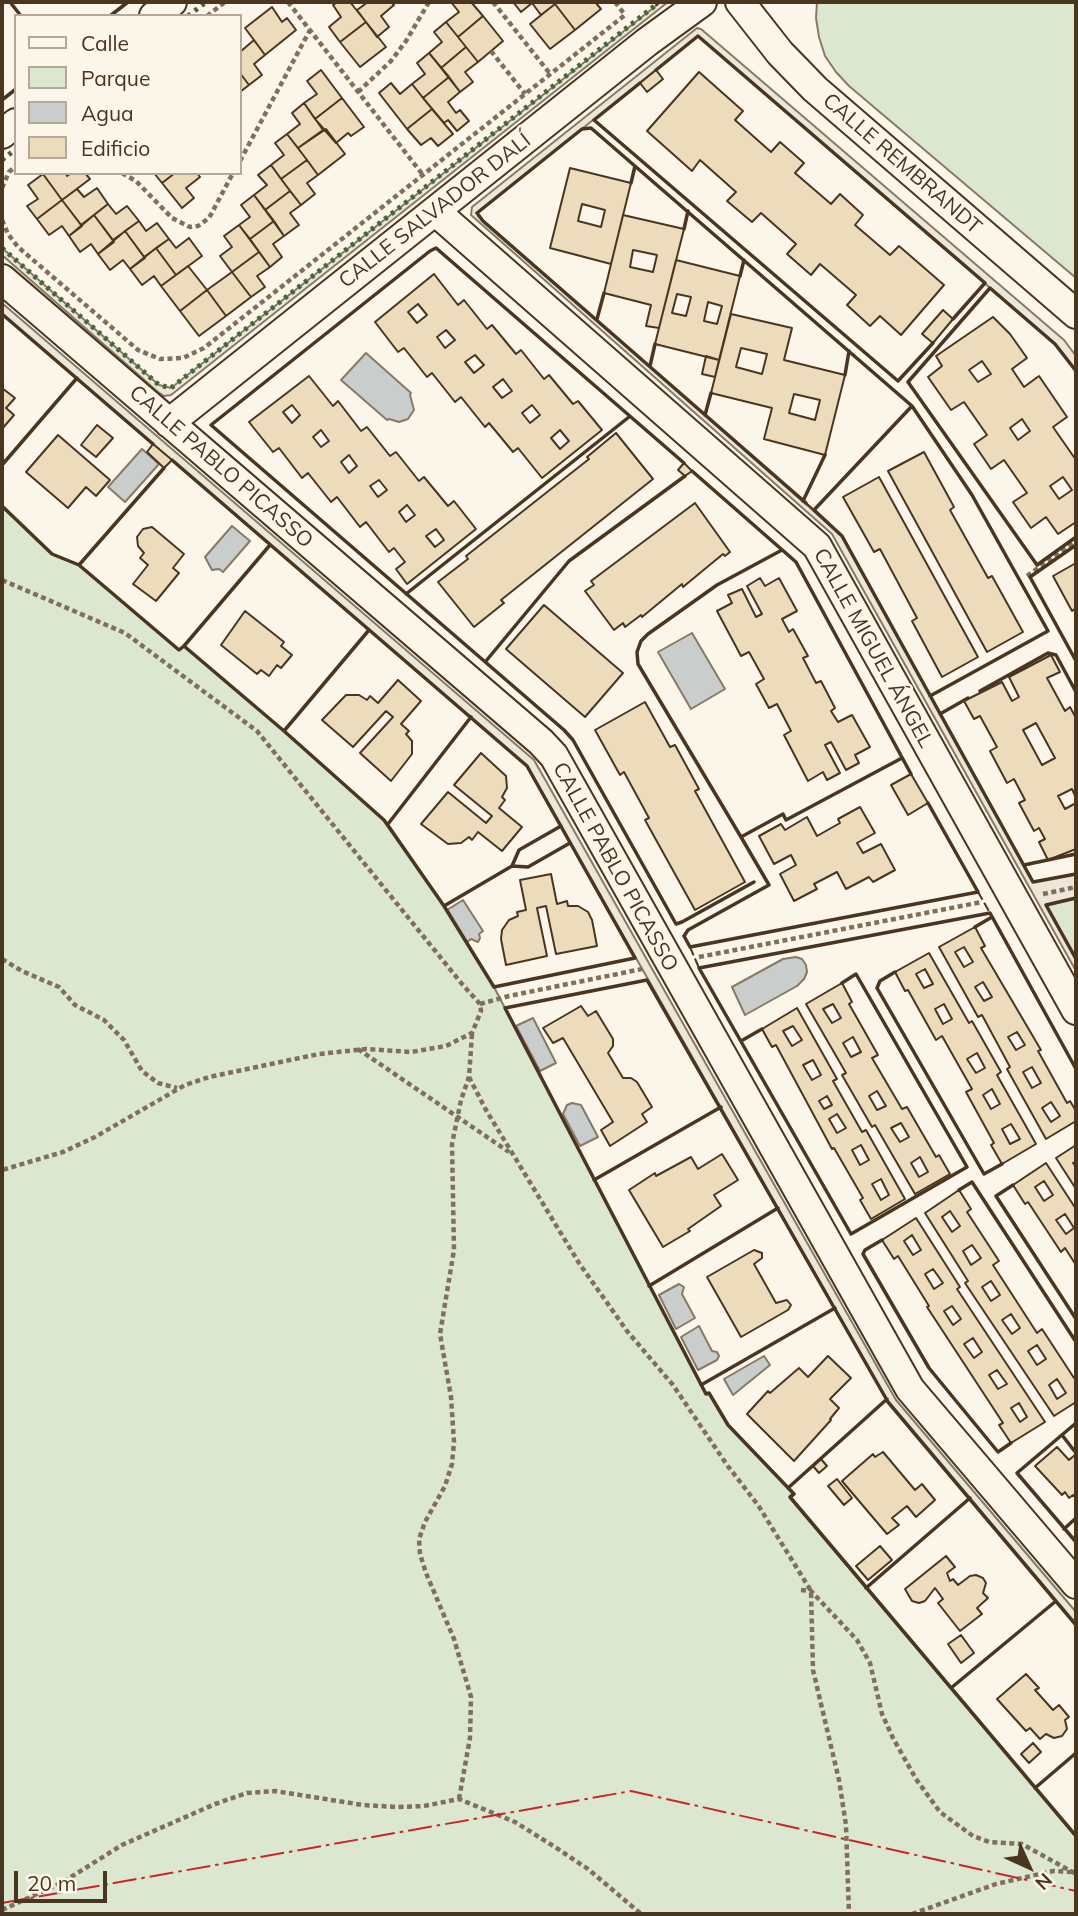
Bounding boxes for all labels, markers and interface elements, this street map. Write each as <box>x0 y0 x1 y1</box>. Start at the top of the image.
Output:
legend <box>14 14 242 175</box>
text: Calle <box>81 30 129 56</box>
text: Parque <box>81 65 150 91</box>
street label: CALLE REMBRANDT <box>817 88 987 240</box>
text: Agua <box>81 100 134 126</box>
street label: CALLE SALVADOR DALÍ <box>334 128 536 294</box>
text: Edificio <box>81 135 150 161</box>
street label: CALLE PABLO PICASSO <box>124 380 318 554</box>
street label: CALLE MIGUEL ÁNGEL <box>808 544 938 752</box>
street label: CALLE PABLO PICASSO <box>547 758 683 976</box>
north arrow <box>994 1832 1064 1902</box>
scale bar <box>18 1856 110 1900</box>
text: N <box>1030 1868 1057 1895</box>
text: 20 m <box>27 1870 76 1896</box>

